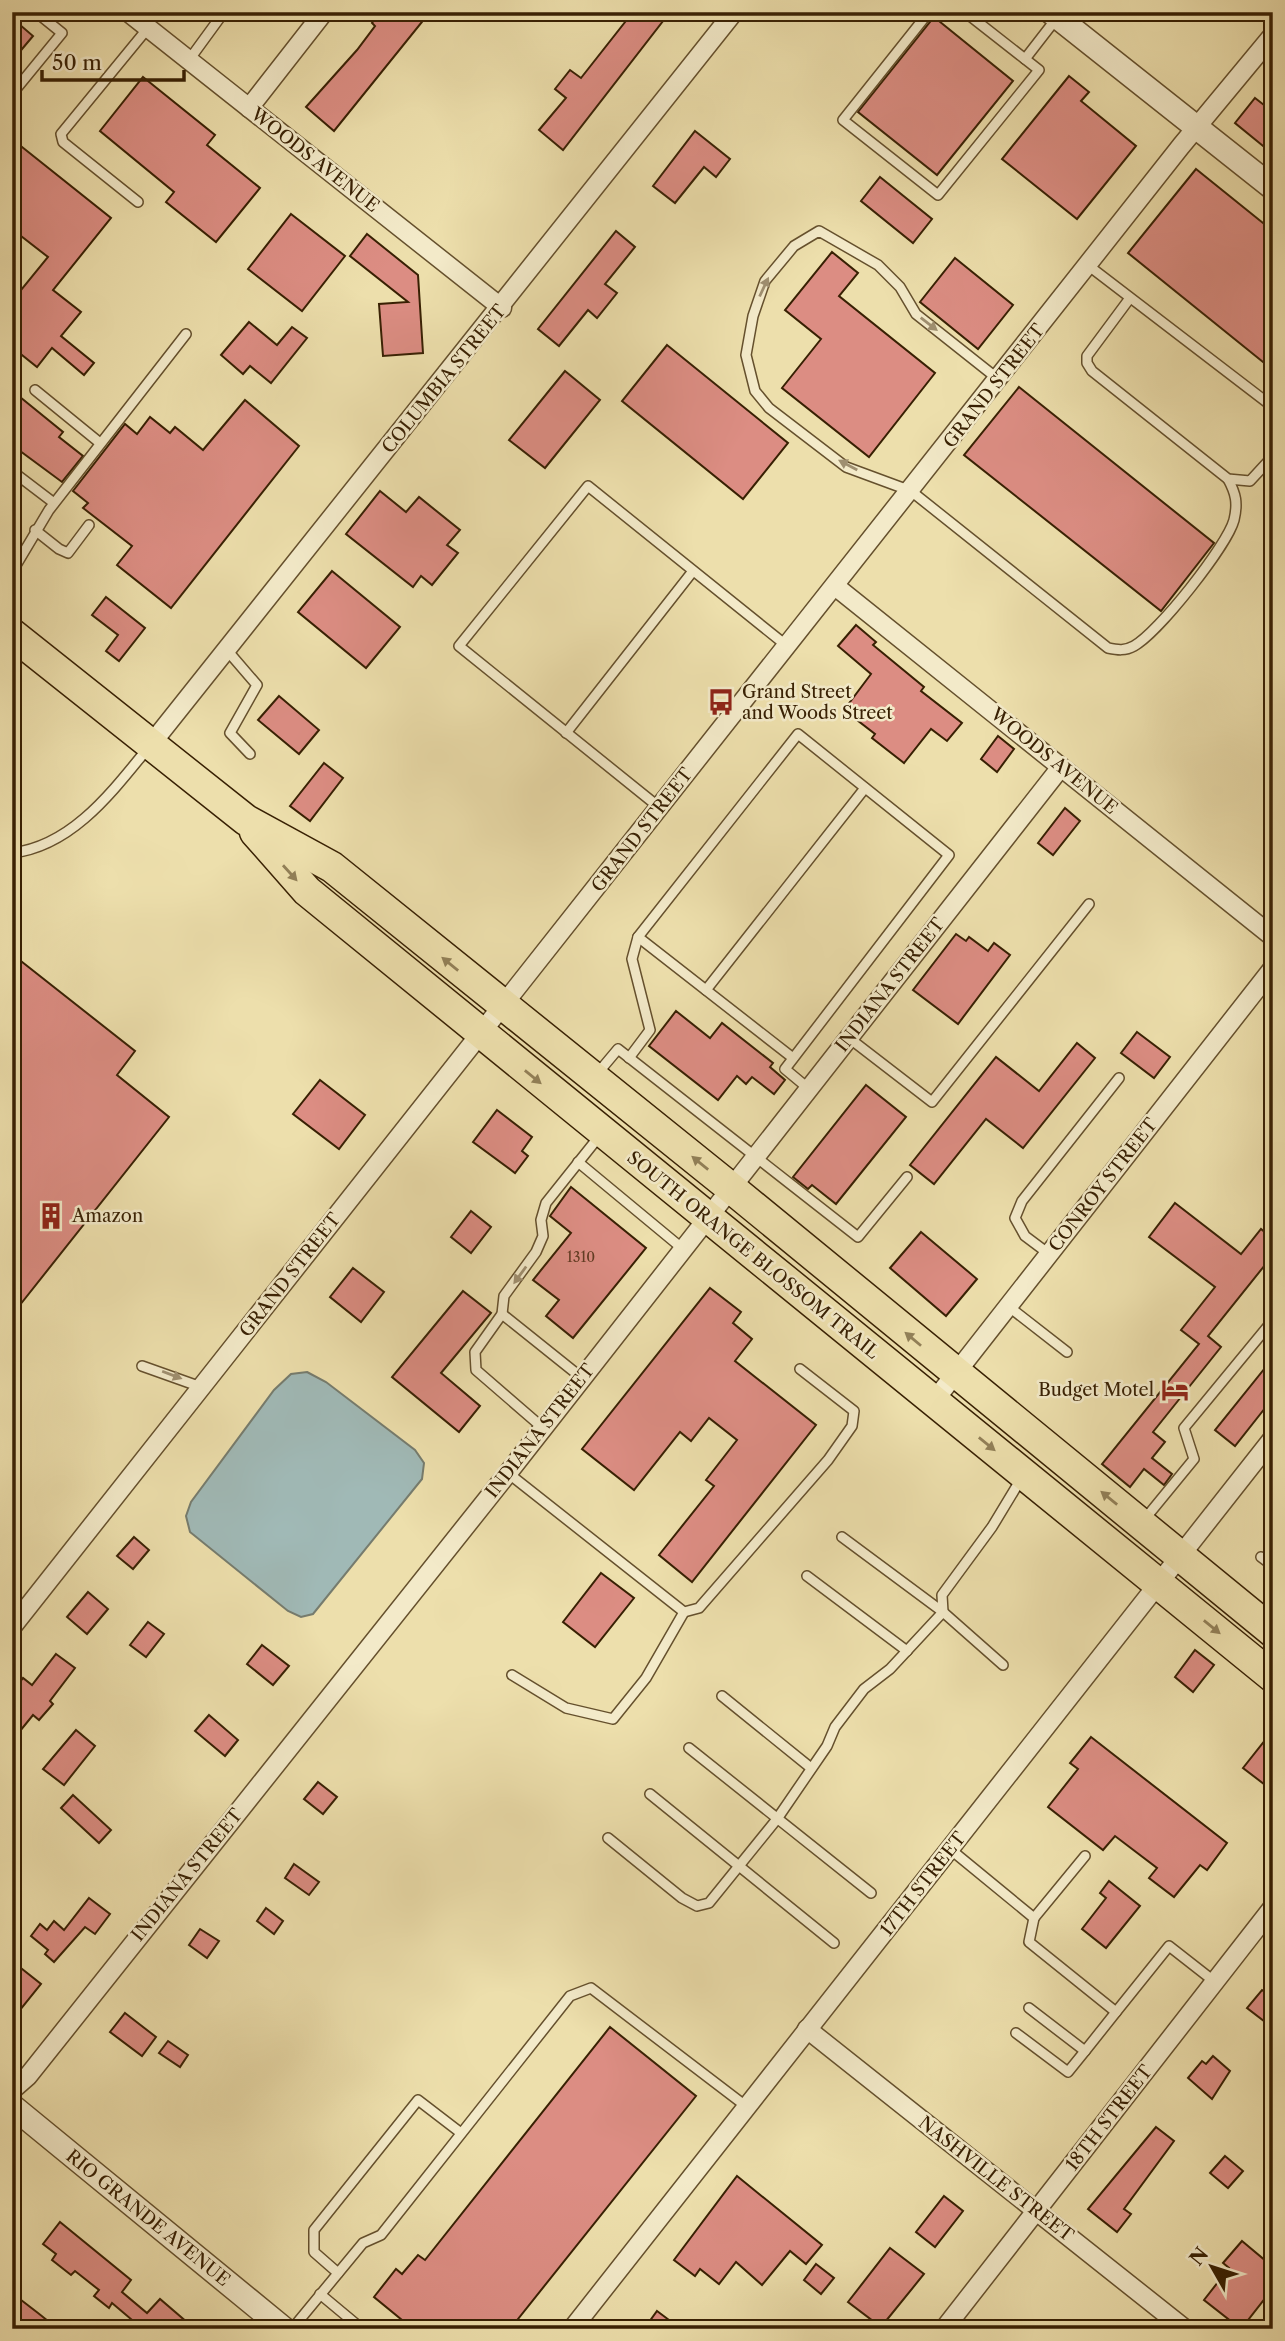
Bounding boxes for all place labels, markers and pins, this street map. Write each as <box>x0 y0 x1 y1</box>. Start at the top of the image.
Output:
place label: Grand Street and Woods Street <box>742 681 893 724</box>
bus stop icon: Grand Street and Woods Street <box>706 687 736 717</box>
building icon: Amazon <box>36 1201 66 1231</box>
place label: Amazon <box>71 1205 143 1227</box>
hotel icon: Budget Motel <box>1160 1375 1190 1405</box>
place label: Budget Motel <box>1038 1379 1154 1401</box>

